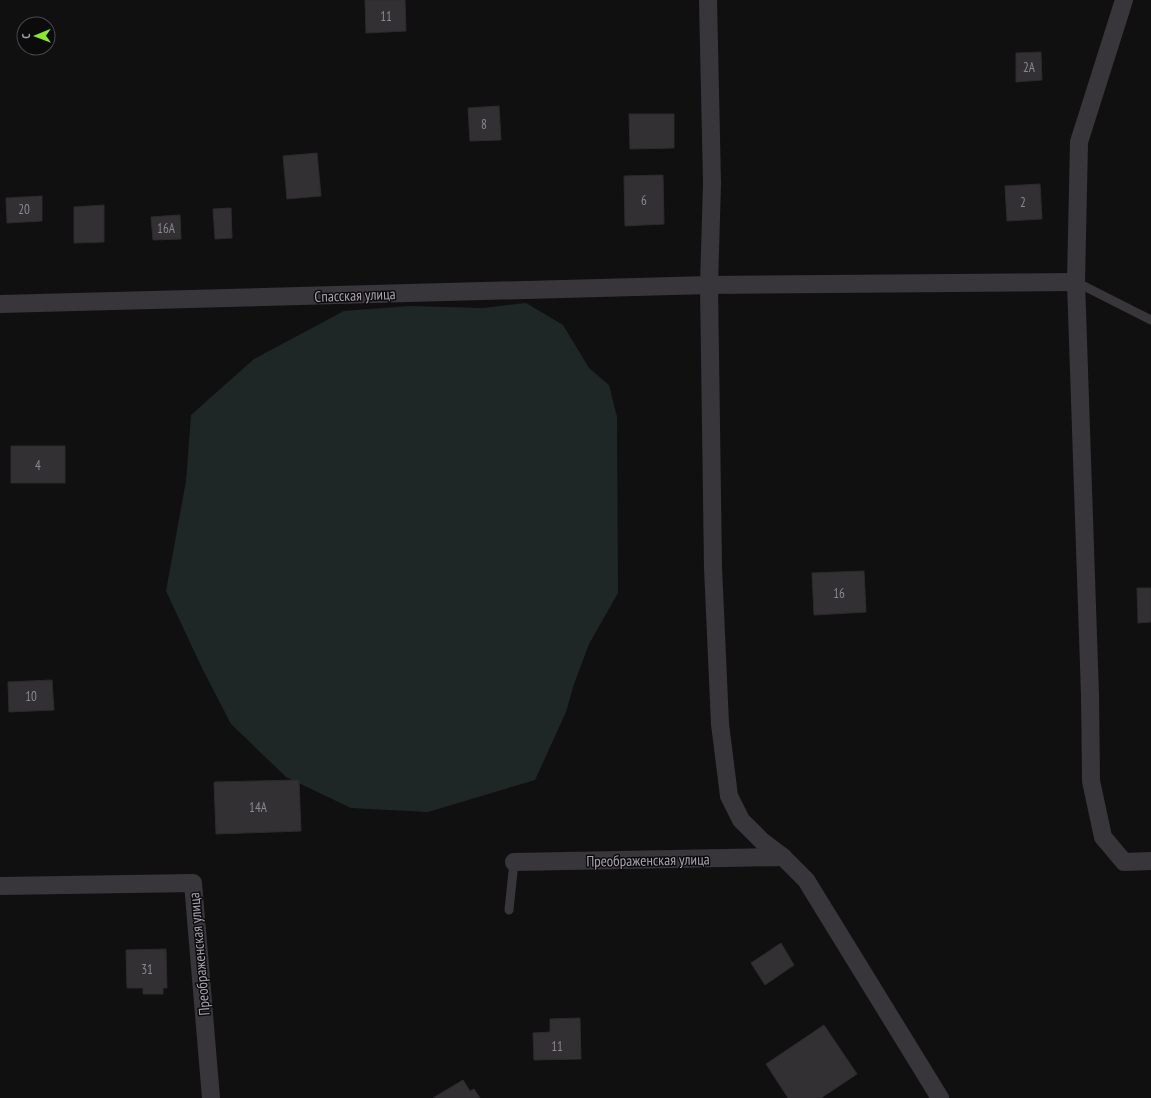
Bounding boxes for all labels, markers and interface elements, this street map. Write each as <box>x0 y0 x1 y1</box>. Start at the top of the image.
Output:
house number: 11 <box>380 8 392 25</box>
north arrow <box>16 16 56 56</box>
text: С <box>19 34 33 39</box>
house number: 2А <box>1023 59 1036 76</box>
house number: 8 <box>481 116 487 133</box>
house number: 6 <box>641 192 647 209</box>
house number: 2 <box>1020 194 1026 211</box>
house number: 20 <box>18 201 30 218</box>
house number: 16А <box>157 220 176 237</box>
street label: Спасская улица <box>314 284 396 306</box>
house number: 4 <box>35 457 41 474</box>
house number: 16 <box>833 585 845 602</box>
house number: 10 <box>25 688 37 705</box>
house number: 14А <box>249 799 268 816</box>
street label: Преображенская улица <box>586 849 710 871</box>
street label: Преображенская улица <box>184 892 214 1016</box>
house number: 31 <box>141 961 153 978</box>
house number: 11 <box>551 1038 563 1055</box>

